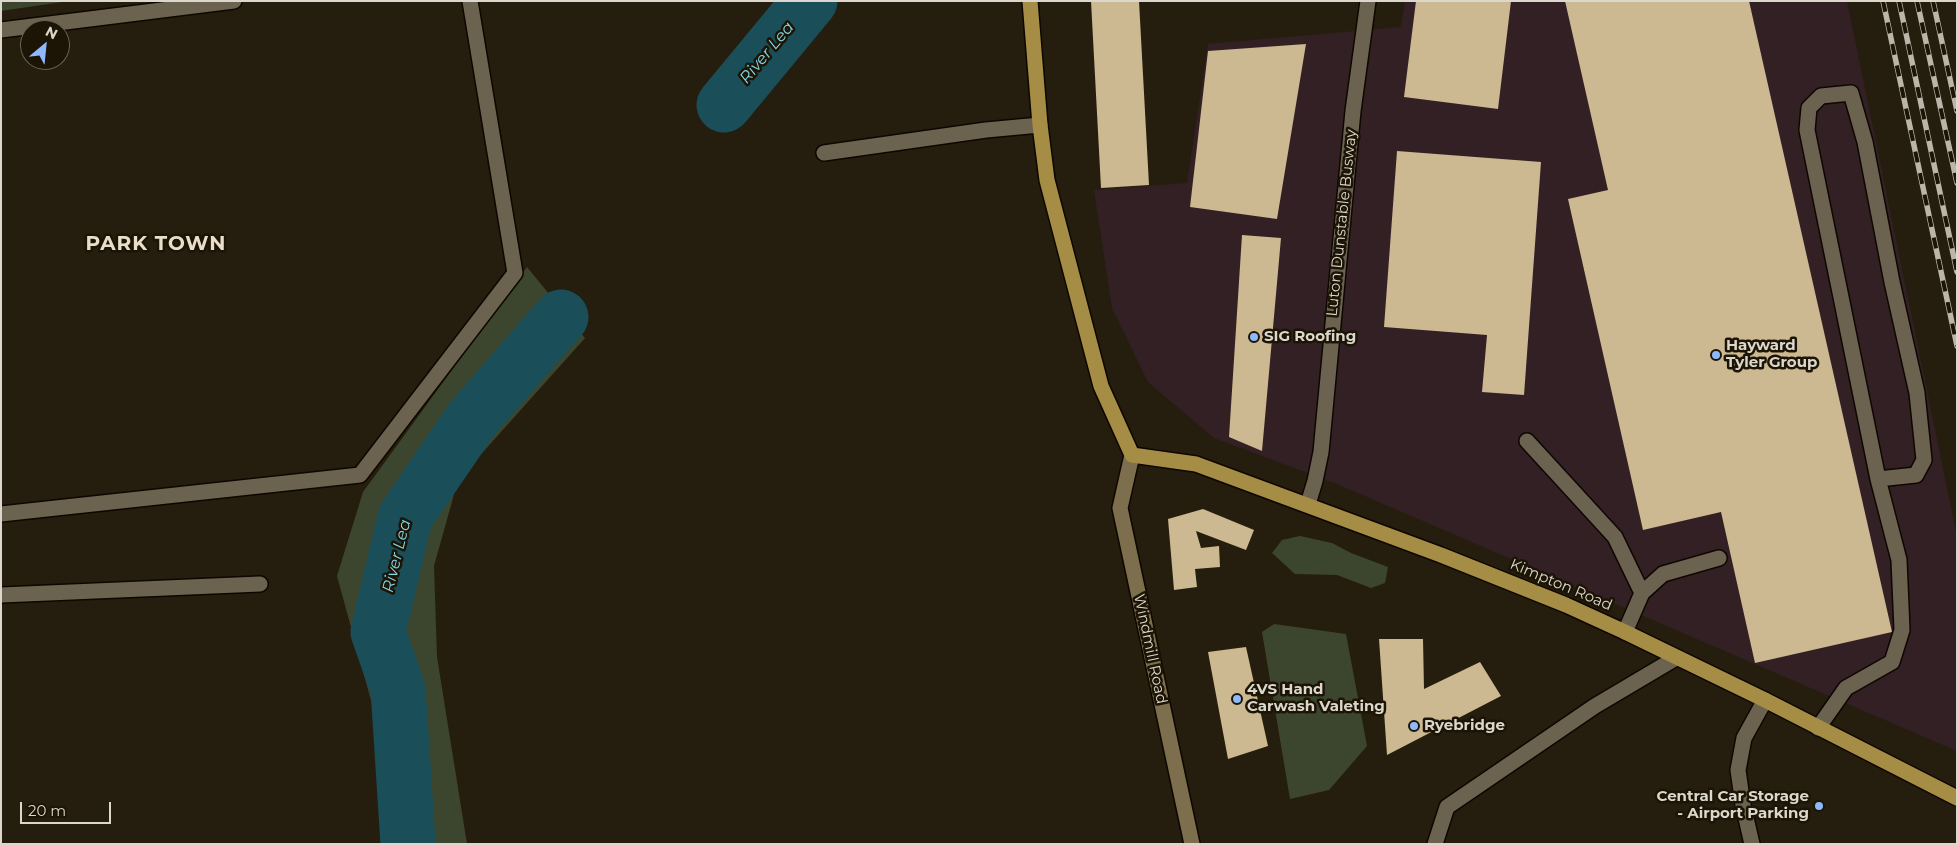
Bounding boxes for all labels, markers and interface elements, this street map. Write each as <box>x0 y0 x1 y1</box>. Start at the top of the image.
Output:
water label: River Lea <box>736 18 798 88</box>
north arrow <box>20 20 70 70</box>
text: N <box>42 22 61 43</box>
street label: Luton Dunstable Busway <box>1323 129 1361 317</box>
district label: PARK TOWN <box>84 232 228 256</box>
place label: SIG Roofing <box>1264 328 1356 346</box>
marker: SIG Roofing <box>1248 331 1260 343</box>
place label: Hayward Tyler Group <box>1726 337 1817 372</box>
marker: Hayward Tyler Group <box>1710 349 1722 361</box>
water label: River Lea <box>379 518 415 594</box>
street label: Kimpton Road <box>1507 555 1615 615</box>
street label: Windmill Road <box>1130 592 1170 706</box>
place label: 4VS Hand Carwash Valeting <box>1247 681 1385 716</box>
marker: 4VS Hand Carwash Valeting <box>1231 693 1243 705</box>
place label: Ryebridge <box>1424 717 1505 735</box>
marker: Ryebridge <box>1408 720 1420 732</box>
place label: Central Car Storage - Airport Parking <box>1657 788 1809 823</box>
scale bar <box>22 792 114 824</box>
marker: Central Car Storage - Airport Parking <box>1813 800 1825 812</box>
text: 20 m <box>28 801 66 820</box>

